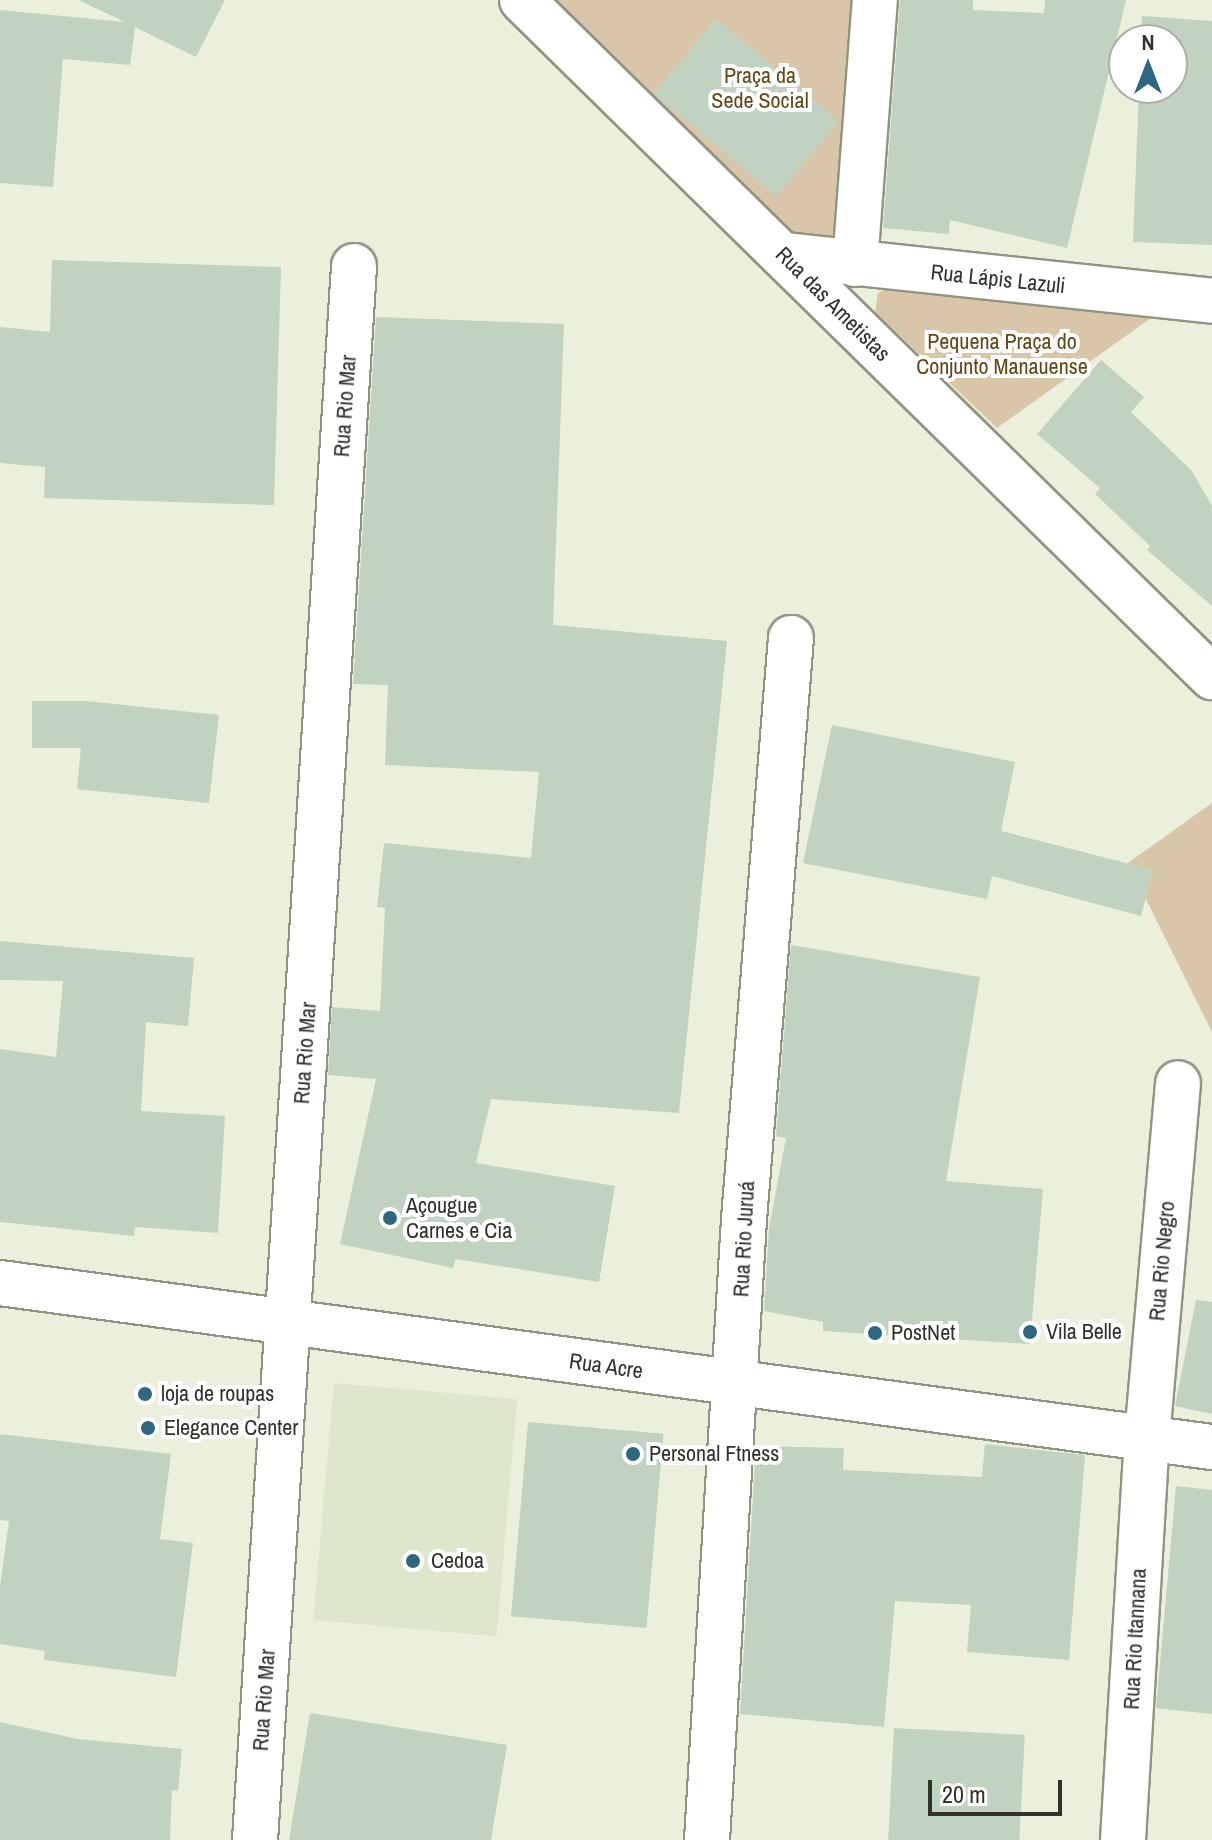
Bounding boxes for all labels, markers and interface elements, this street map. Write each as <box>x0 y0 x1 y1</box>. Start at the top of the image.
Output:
north arrow <box>1108 24 1188 104</box>
text: N <box>1141 27 1155 57</box>
park label: Praça da Sede Social <box>711 62 809 114</box>
street label: Rua das Ametistas <box>770 241 896 367</box>
street label: Rua Lápis Lazuli <box>929 259 1067 299</box>
park label: Pequena Praça do Conjunto Manauense <box>916 328 1088 380</box>
street label: Rua Rio Mar <box>328 354 362 458</box>
street label: Rua Rio Mar <box>288 1001 322 1105</box>
street label: Rua Rio Juruá <box>728 1180 760 1298</box>
place label: Açougue Carnes e Cia <box>406 1192 512 1244</box>
street label: Rua Rio Negro <box>1144 1200 1180 1322</box>
marker: Açougue Carnes e Cia <box>381 1209 399 1227</box>
place label: Vila Belle <box>1046 1319 1122 1345</box>
place label: PostNet <box>891 1320 955 1346</box>
marker: Vila Belle <box>1021 1323 1039 1341</box>
marker: PostNet <box>866 1324 884 1342</box>
street label: Rua Acre <box>567 1348 645 1384</box>
place label: loja de roupas <box>161 1381 274 1407</box>
marker: loja de roupas <box>136 1385 154 1403</box>
place label: Elegance Center <box>164 1415 298 1441</box>
marker: Elegance Center <box>139 1419 157 1437</box>
place label: Personal Ftness <box>649 1441 779 1467</box>
marker: Personal Ftness <box>624 1445 642 1463</box>
place label: Cedoa <box>431 1548 484 1574</box>
marker: Cedoa <box>402 1550 424 1572</box>
street label: Rua Rio Itannana <box>1118 1568 1152 1710</box>
street label: Rua Rio Mar <box>247 1648 281 1752</box>
scale bar <box>932 1764 1066 1814</box>
text: 20 m <box>942 1778 986 1810</box>

